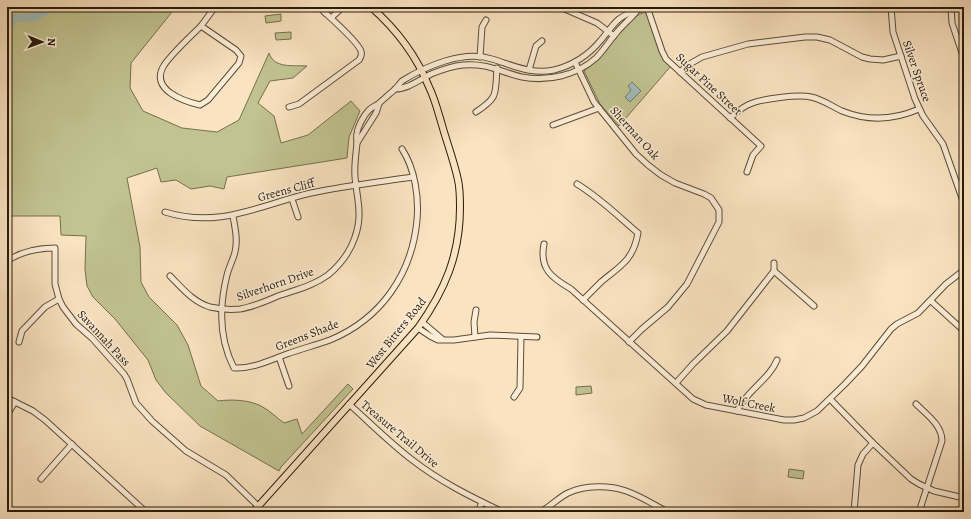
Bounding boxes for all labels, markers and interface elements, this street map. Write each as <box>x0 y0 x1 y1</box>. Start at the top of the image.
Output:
north arrow <box>22 22 62 62</box>
text: N <box>44 38 59 46</box>
street label: Silver Spruce <box>899 38 935 104</box>
street label: Sugar Pine Street <box>672 49 746 119</box>
street label: Sherman Oak <box>607 103 663 163</box>
street label: Greens Cliff <box>256 174 318 205</box>
street label: Silverhorn Drive <box>234 263 316 305</box>
street label: West Bitters Road <box>362 294 430 373</box>
street label: Savannah Pass <box>74 306 134 370</box>
street label: Greens Shade <box>273 316 341 354</box>
street label: Wolf Creek <box>720 390 777 416</box>
street label: Treasure Trail Drive <box>358 397 442 471</box>

